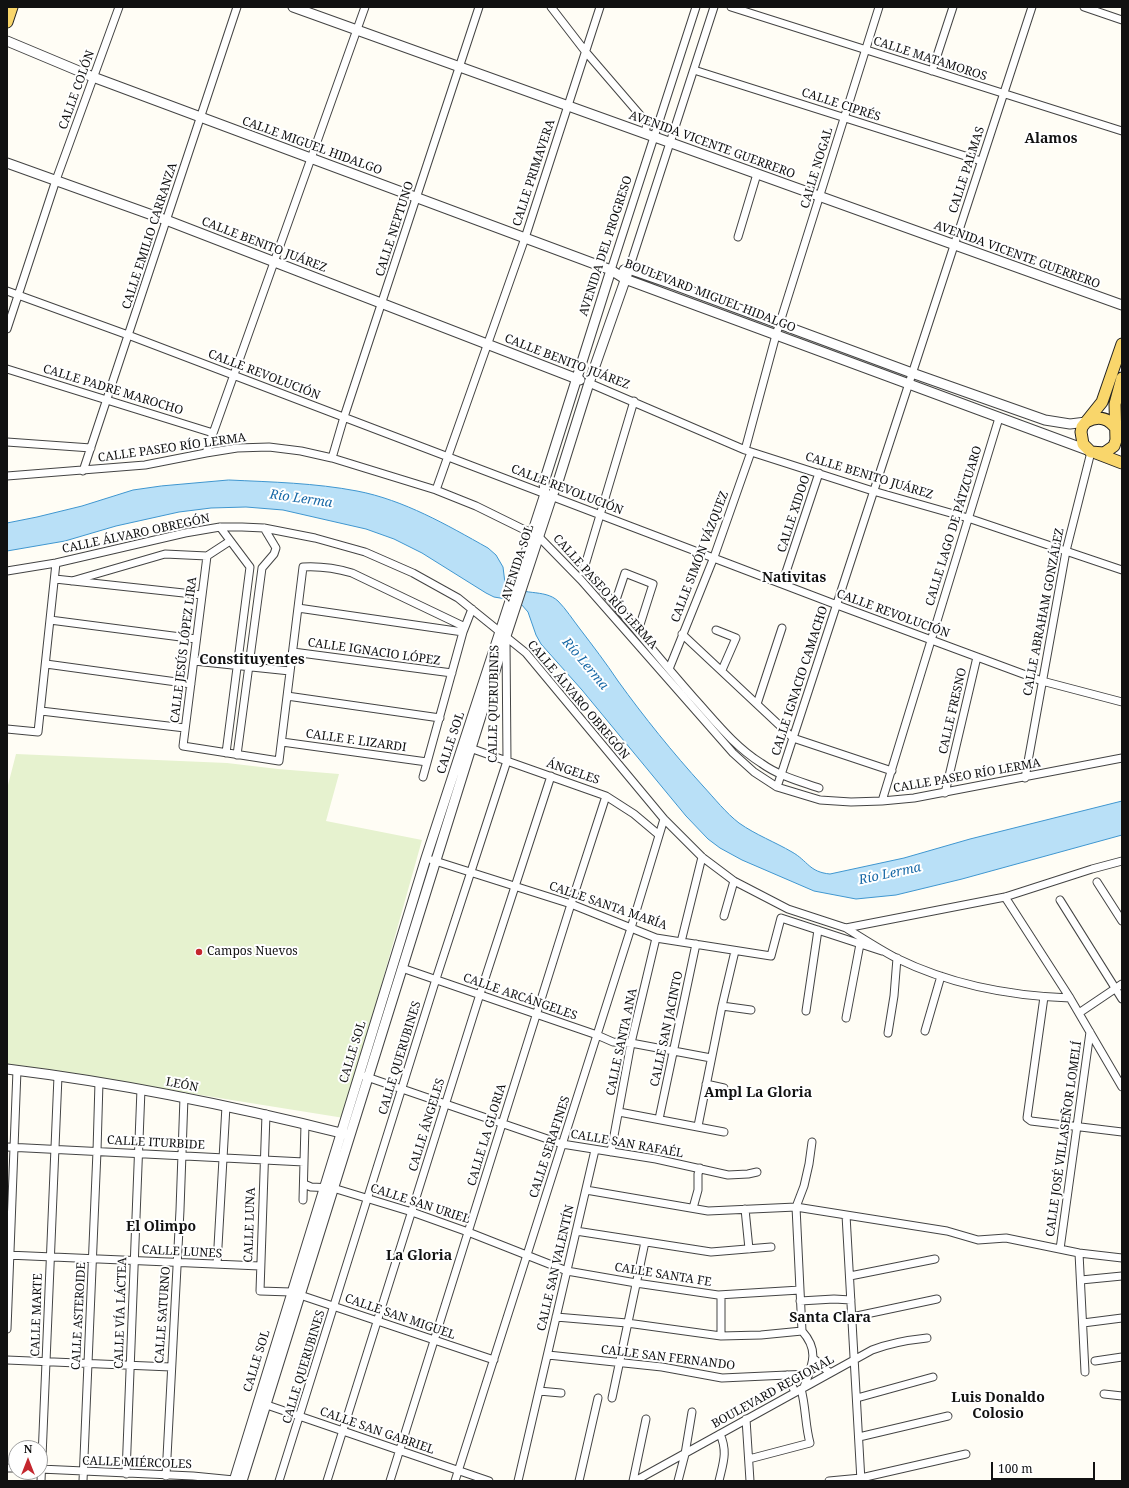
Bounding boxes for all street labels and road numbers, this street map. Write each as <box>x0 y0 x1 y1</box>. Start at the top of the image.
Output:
street label: CALLE MATAMOROS <box>871 34 989 84</box>
street label: CALLE COLÓN <box>56 48 98 132</box>
street label: CALLE CIPRÉS <box>800 85 882 125</box>
street label: AVENIDA VICENTE GUERRERO <box>627 108 797 182</box>
street label: CALLE MIGUEL HIDALGO <box>240 114 384 178</box>
street label: CALLE PRIMAVERA <box>510 118 558 228</box>
street label: CALLE PALMAS <box>946 125 988 215</box>
street label: CALLE NOGAL <box>798 126 836 210</box>
street label: CALLE EMILIO CARRANZA <box>119 161 181 311</box>
street label: AVENIDA DEL PROGRESO <box>576 174 636 318</box>
street label: CALLE NEPTUNO <box>373 180 417 278</box>
street label: CALLE BENITO JUÁREZ <box>199 214 329 276</box>
street label: AVENIDA VICENTE GUERRERO <box>932 218 1102 292</box>
street label: BOULEVARD MIGUEL HIDALGO <box>622 257 798 335</box>
street label: CALLE BENITO JUÁREZ <box>502 331 632 393</box>
street label: CALLE REVOLUCIÓN <box>206 347 322 403</box>
street label: CALLE PADRE MAROCHO <box>41 362 185 418</box>
street label: CALLE PASEO RÍO LERMA <box>97 430 247 466</box>
street label: CALLE LAGO DE PÁTZCUARO <box>923 444 985 608</box>
street label: CALLE BENITO JUÁREZ <box>803 450 935 502</box>
street label: CALLE REVOLUCIÓN <box>509 462 625 518</box>
street label: CALLE XIDOO <box>775 474 813 554</box>
street label: CALLE SIMÓN VÁZQUEZ <box>668 489 732 625</box>
street label: CALLE ÁLVARO OBREGÓN <box>61 511 211 557</box>
street label: AVENIDA SOL <box>499 523 537 603</box>
street label: CALLE ABRAHAM GONZÁLEZ <box>1021 527 1067 697</box>
street label: CALLE PASEO RÍO LERMA <box>550 532 660 652</box>
street label: CALLE JESÚS LÓPEZ LIRA <box>168 576 200 724</box>
street label: CALLE REVOLUCIÓN <box>835 587 951 641</box>
street label: CALLE IGNACIO CAMACHO <box>769 604 831 758</box>
street label: CALLE IGNACIO LÓPEZ <box>307 636 441 668</box>
street label: CALLE ÁLVARO OBREGÓN <box>524 638 632 762</box>
street label: CALLE QUERUBINES <box>486 645 502 763</box>
street label: CALLE FRESNO <box>936 666 970 756</box>
street label: CALLE SOL <box>434 710 468 776</box>
street label: CALLE F. LIZARDI <box>305 727 407 755</box>
street label: ÁNGELES <box>545 756 601 788</box>
street label: CALLE PASEO RÍO LERMA <box>892 756 1042 796</box>
street label: CALLE SANTA MARÍA <box>547 879 669 933</box>
street label: CALLE SAN JACINTO <box>648 970 686 1088</box>
street label: CALLE ARCÁNGELES <box>461 971 579 1023</box>
street label: CALLE SANTA ANA <box>604 987 640 1097</box>
street label: CALLE QUERUBINES <box>376 999 424 1117</box>
street label: CALLE SOL <box>337 1019 369 1085</box>
street label: CALLE JOSÉ VILLASEÑOR LOMELÍ <box>1043 1040 1085 1238</box>
street label: LEÓN <box>164 1075 200 1095</box>
street label: CALLE ÁNGELES <box>406 1077 448 1173</box>
street label: CALLE LA GLORIA <box>465 1082 509 1188</box>
street label: CALLE SERAFINES <box>527 1094 573 1200</box>
street label: CALLE SAN RAFAÉL <box>569 1127 685 1161</box>
street label: CALLE ITURBIDE <box>107 1133 205 1153</box>
street label: CALLE SAN URIEL <box>368 1181 472 1227</box>
street label: CALLE LUNA <box>241 1187 259 1263</box>
street label: CALLE SAN VALENTÍN <box>534 1204 578 1332</box>
street label: CALLE LUNES <box>141 1243 223 1261</box>
street label: CALLE VÍA LÁCTEA <box>112 1257 130 1369</box>
street label: CALLE SANTA FE <box>613 1260 713 1290</box>
street label: CALLE ASTEROIDE <box>69 1262 89 1370</box>
street label: CALLE SATURNO <box>152 1266 174 1364</box>
street label: CALLE MARTE <box>28 1273 46 1357</box>
street label: CALLE SAN MIGUEL <box>343 1291 457 1343</box>
street label: CALLE QUERUBINES <box>280 1308 328 1426</box>
street label: CALLE SOL <box>241 1328 273 1394</box>
street label: CALLE SAN FERNANDO <box>600 1343 736 1373</box>
street label: BOULEVARD REGIONAL <box>709 1352 837 1432</box>
street label: CALLE SAN GABRIEL <box>318 1405 436 1457</box>
street label: CALLE MIÉRCOLES <box>82 1454 192 1472</box>

